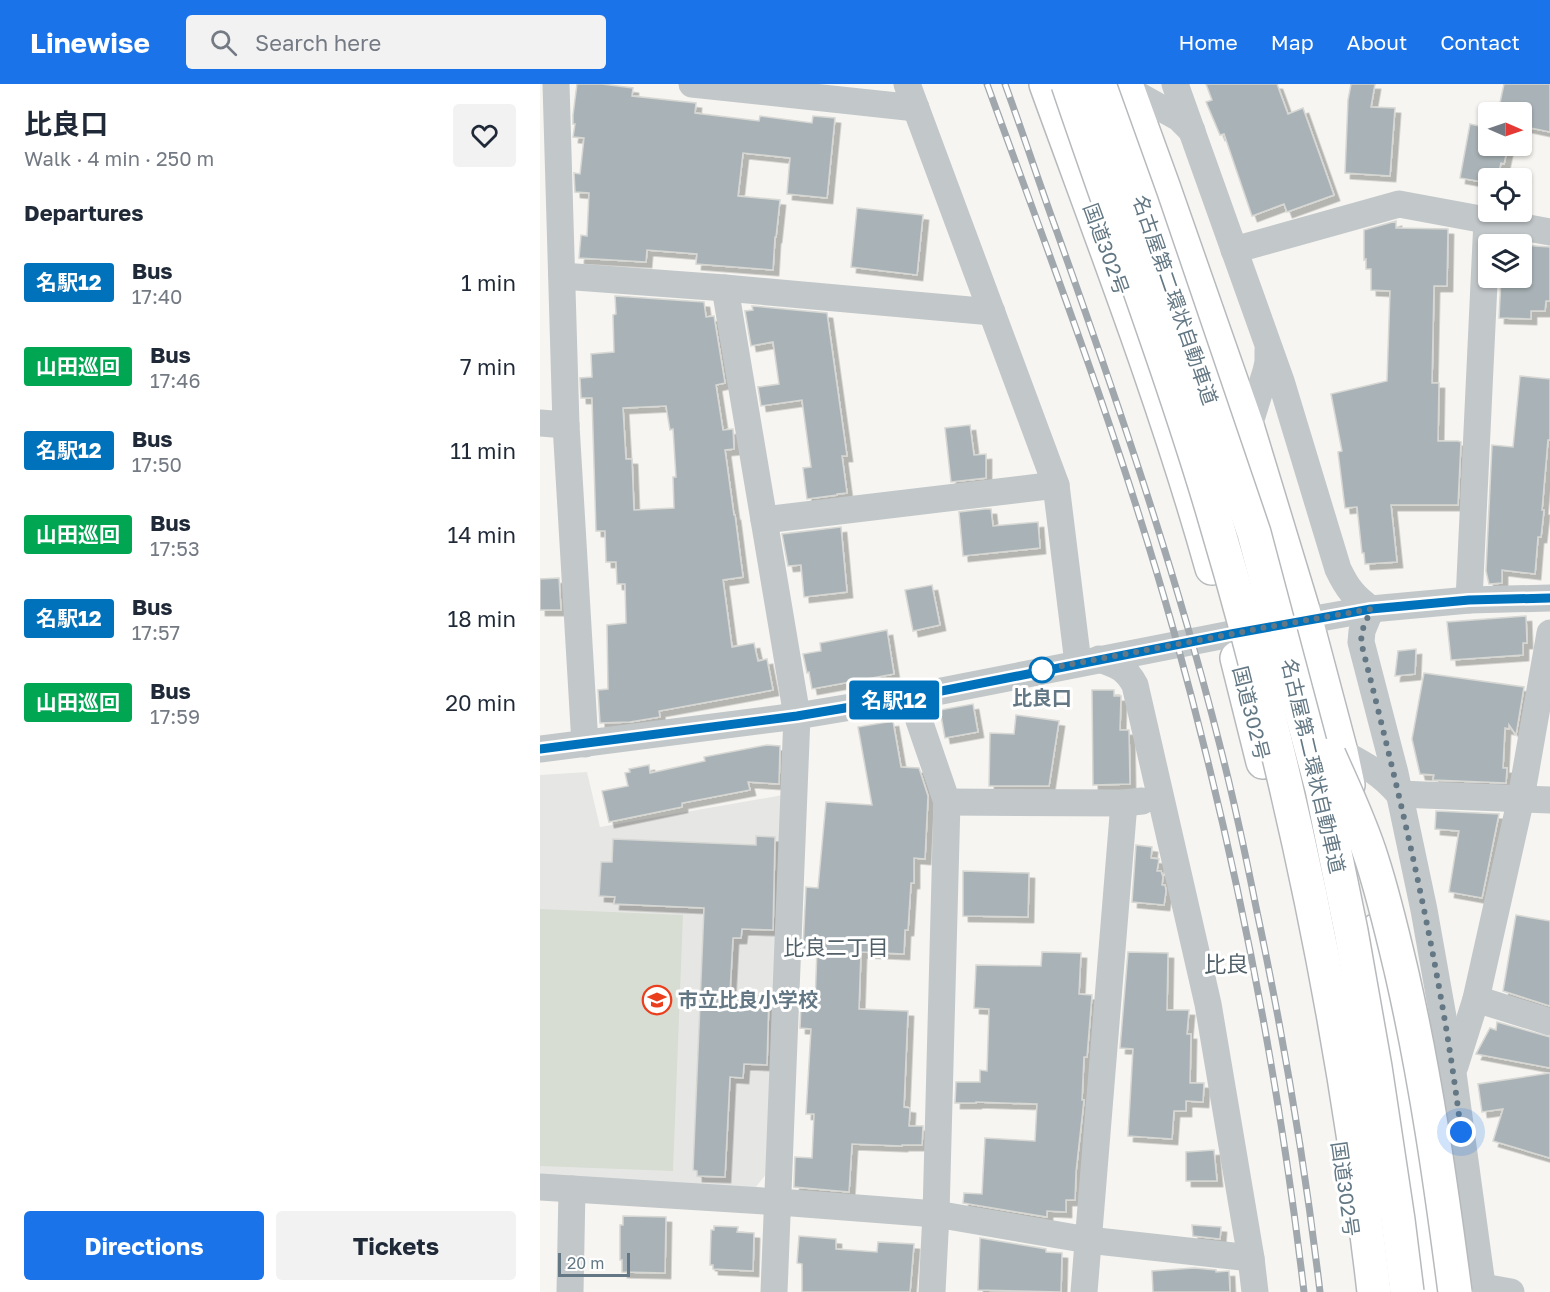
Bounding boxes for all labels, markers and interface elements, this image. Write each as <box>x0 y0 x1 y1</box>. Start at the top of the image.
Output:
search box <box>186 15 606 69</box>
text: Linewise <box>30 26 150 59</box>
icon: search <box>207 26 240 59</box>
text: Search here <box>255 29 381 56</box>
text: Home <box>1178 29 1238 55</box>
text: Map <box>1271 29 1314 55</box>
text: About <box>1347 29 1407 55</box>
text: Contact <box>1440 29 1520 55</box>
north arrow <box>1478 102 1532 156</box>
map controls <box>1478 102 1532 288</box>
button: heart <box>453 104 516 167</box>
text: 比良口 <box>24 107 108 140</box>
text: Walk · 4 min · 250 m <box>24 146 214 170</box>
button: locate <box>1478 168 1532 222</box>
street label: 名古屋第二環状自動車道 <box>1129 192 1223 408</box>
text: Departures <box>24 199 143 226</box>
street label: 国道302号 <box>1079 200 1135 298</box>
button: layers <box>1478 234 1532 288</box>
text: Bus <box>132 257 173 284</box>
text: 名駅12 <box>36 269 102 295</box>
text: 1 min <box>461 269 516 296</box>
text: 17:40 <box>132 284 183 308</box>
text: Bus <box>150 341 191 368</box>
text: 山田巡回 <box>36 353 120 379</box>
text: 7 min <box>460 353 516 380</box>
text: 17:46 <box>150 368 201 392</box>
text: Bus <box>132 425 173 452</box>
text: 名駅12 <box>36 437 102 463</box>
text: 11 min <box>450 437 516 464</box>
text: 17:50 <box>132 452 182 476</box>
text: Bus <box>150 509 191 536</box>
text: 山田巡回 <box>36 521 120 547</box>
text: 14 min <box>448 521 516 548</box>
text: 17:53 <box>150 536 200 560</box>
text: Bus <box>132 593 173 620</box>
text: 名駅12 <box>36 605 102 631</box>
text: 18 min <box>448 605 516 632</box>
text: 17:57 <box>132 620 180 644</box>
street label: 名古屋第二環状自動車道 <box>1278 656 1350 876</box>
marker: 比良口 <box>1029 657 1055 683</box>
street label: 国道302号 <box>1229 663 1275 762</box>
text: Bus <box>150 677 191 704</box>
line badge: 名駅12 <box>852 680 936 720</box>
place label: 比良口 <box>1012 685 1072 709</box>
text: 名駅12 <box>861 687 927 713</box>
text: 山田巡回 <box>36 689 120 715</box>
text: 20 min <box>445 689 516 716</box>
text: 17:59 <box>150 704 200 728</box>
district label: 比良二丁目 <box>784 934 889 960</box>
district label: 比良 <box>1204 950 1248 977</box>
school or university icon: 市立比良小学校 <box>641 984 673 1016</box>
place label: 市立比良小学校 <box>678 987 818 1011</box>
your location <box>1446 1117 1476 1147</box>
street label: 国道302号 <box>1327 1140 1365 1238</box>
button: Directions <box>24 1211 264 1280</box>
button: Tickets <box>276 1211 516 1280</box>
scale bar <box>558 1250 630 1278</box>
text: 20 m <box>567 1253 604 1273</box>

